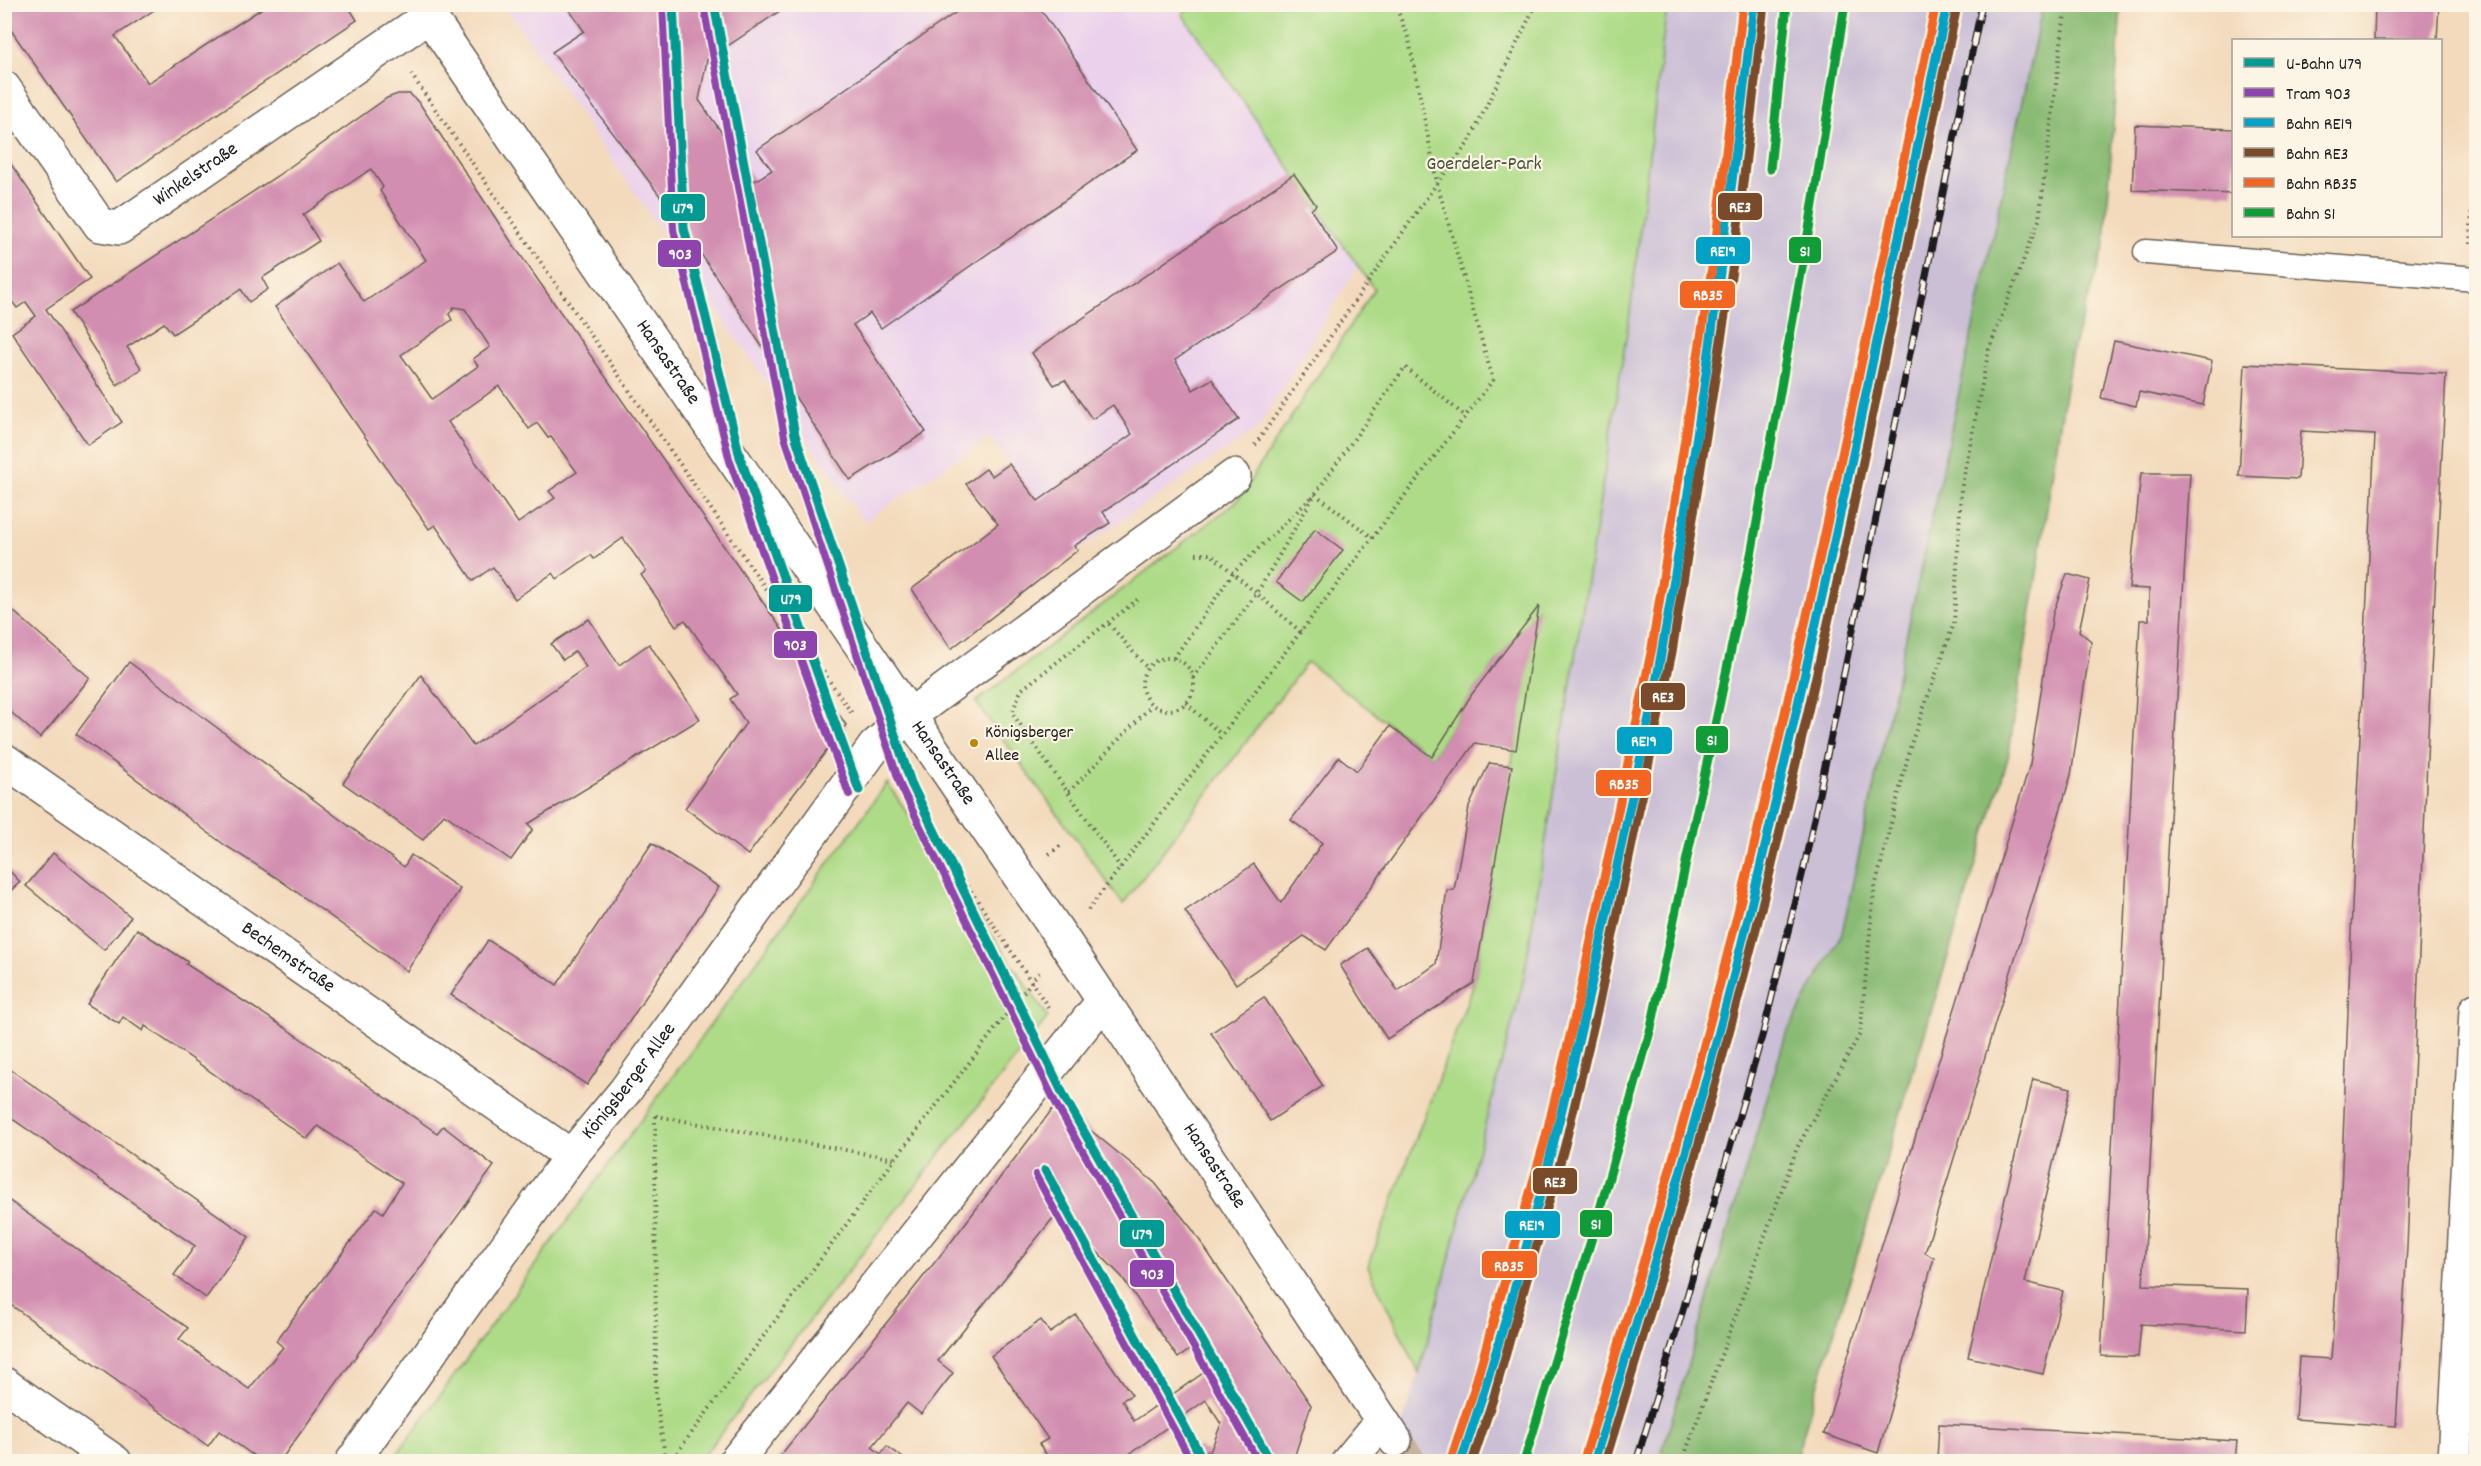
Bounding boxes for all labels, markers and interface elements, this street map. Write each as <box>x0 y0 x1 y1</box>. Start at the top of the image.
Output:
legend <box>2232 39 2442 237</box>
text: U-Bahn U79 <box>2286 53 2362 78</box>
text: Tram 903 <box>2286 83 2351 108</box>
text: Bahn RE19 <box>2286 113 2353 138</box>
street label: Winkelstraße <box>148 136 244 214</box>
text: Bahn RE3 <box>2286 143 2349 168</box>
park label: Goerdeler-Park <box>1426 151 1542 179</box>
text: Bahn RB35 <box>2286 173 2357 198</box>
line badge: RE3 <box>1717 192 1763 221</box>
line badge: U79 <box>660 193 706 222</box>
text: RE3 <box>1729 197 1751 220</box>
text: U79 <box>672 198 694 221</box>
text: Bahn S1 <box>2286 203 2336 228</box>
line badge: RE19 <box>1695 236 1751 265</box>
line badge: S1 <box>1788 236 1822 264</box>
line badge: 903 <box>657 239 702 268</box>
text: RE19 <box>1710 241 1736 264</box>
text: S1 <box>1800 241 1810 264</box>
text: 903 <box>668 244 692 267</box>
line badge: RB35 <box>1679 280 1736 309</box>
text: RB35 <box>1693 285 1723 308</box>
street label: Hansastraße <box>628 314 706 411</box>
line badge: U79 <box>768 584 813 613</box>
text: U79 <box>780 589 802 612</box>
line badge: 903 <box>773 630 818 659</box>
text: 903 <box>783 635 807 658</box>
line badge: RE3 <box>1640 682 1686 711</box>
text: RE3 <box>1652 687 1674 710</box>
street label: Hansastraße <box>903 715 981 812</box>
place label: Königsberger Allee <box>985 721 1074 769</box>
line badge: S1 <box>1695 725 1729 754</box>
line badge: RE19 <box>1616 726 1673 755</box>
text: S1 <box>1707 730 1717 753</box>
text: RE19 <box>1631 731 1657 754</box>
marker: Königsberger Allee <box>968 737 980 749</box>
line badge: RB35 <box>1595 769 1652 797</box>
text: RB35 <box>1609 774 1639 797</box>
street label: Bechemstraße <box>235 915 341 1001</box>
street label: Königsberger Allee <box>576 1017 684 1146</box>
street label: Hansastraße <box>1175 1118 1252 1215</box>
line badge: RE3 <box>1532 1167 1578 1195</box>
text: RE3 <box>1544 1172 1566 1195</box>
line badge: S1 <box>1579 1209 1613 1238</box>
line badge: RE19 <box>1504 1210 1561 1239</box>
text: S1 <box>1591 1214 1601 1237</box>
text: RE19 <box>1519 1215 1545 1238</box>
line badge: U79 <box>1119 1219 1165 1248</box>
text: U79 <box>1131 1224 1153 1247</box>
line badge: RB35 <box>1481 1250 1538 1279</box>
text: RB35 <box>1494 1256 1524 1279</box>
line badge: 903 <box>1129 1259 1175 1288</box>
text: 903 <box>1140 1264 1164 1287</box>

